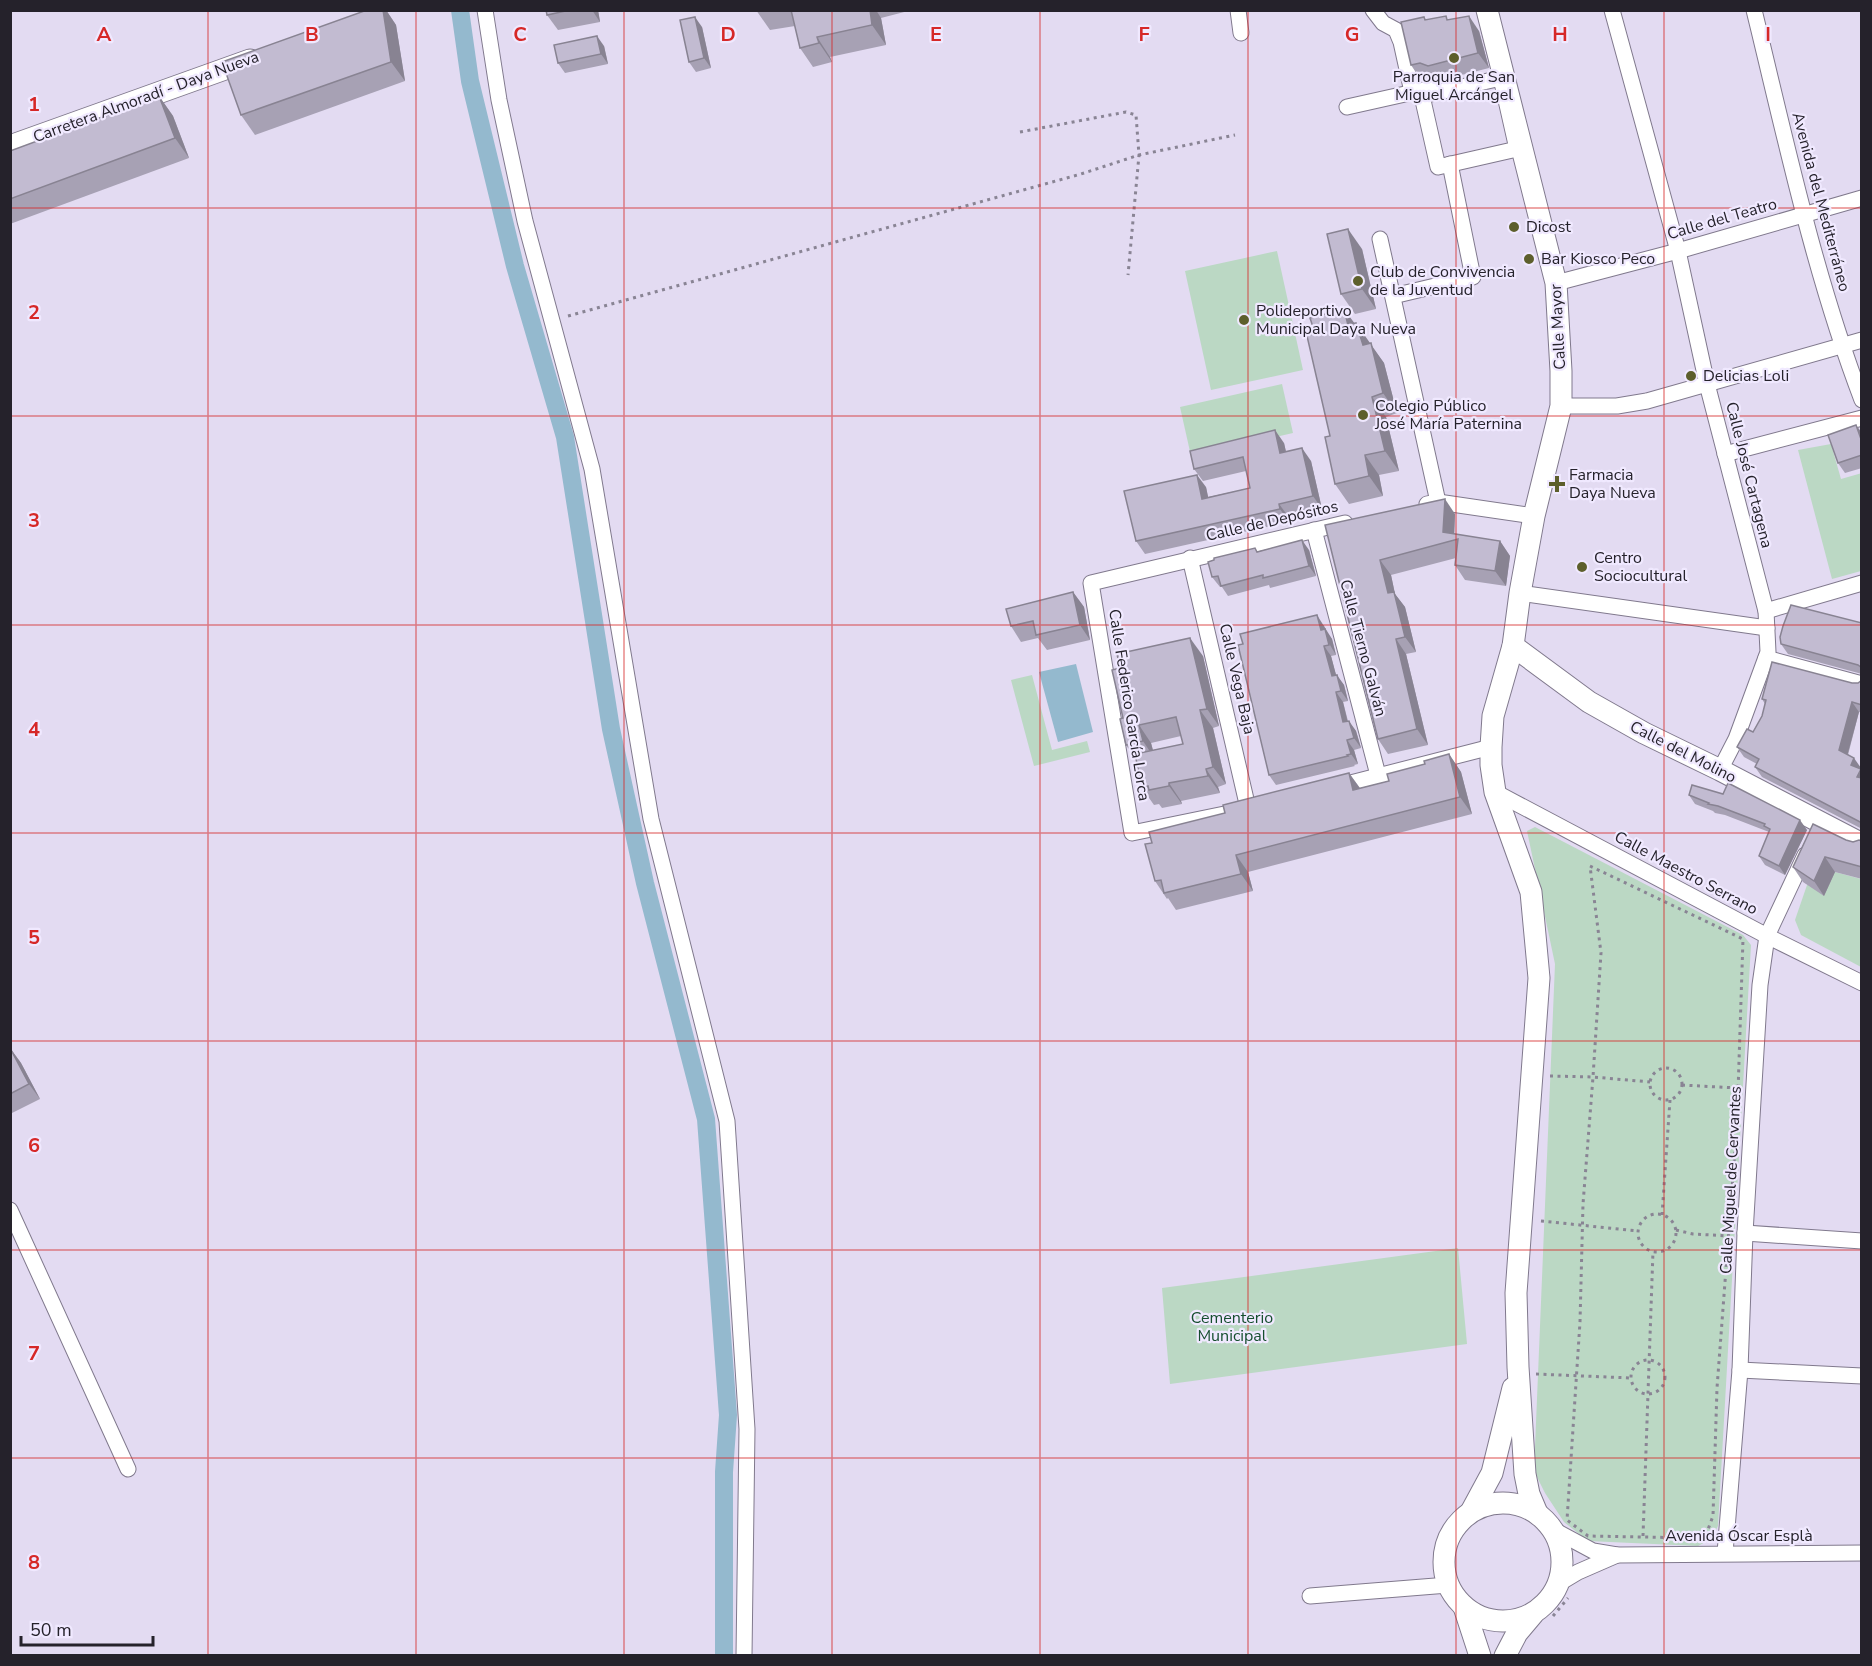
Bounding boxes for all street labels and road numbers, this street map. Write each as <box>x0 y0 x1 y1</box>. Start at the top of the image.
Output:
street label: Carretera Almoradí - Daya Nueva <box>30 46 262 148</box>
street label: Avenida del Mediterráneo <box>1786 110 1856 294</box>
street label: Calle del Teatro <box>1665 193 1780 245</box>
street label: Calle Mayor <box>1545 283 1571 370</box>
street label: Calle José Cartagena <box>1720 400 1778 550</box>
street label: Calle de Depósitos <box>1204 495 1340 547</box>
street label: Calle Tierno Galván <box>1334 577 1392 719</box>
street label: Calle Federico García Lorca <box>1103 608 1155 802</box>
street label: Calle Vega Baja <box>1214 621 1260 737</box>
street label: Calle del Molino <box>1626 716 1740 788</box>
street label: Calle Maestro Serrano <box>1610 826 1762 920</box>
street label: Calle Miguel de Cervantes <box>1715 1085 1747 1275</box>
street label: Avenida Óscar Esplà <box>1665 1525 1813 1547</box>

